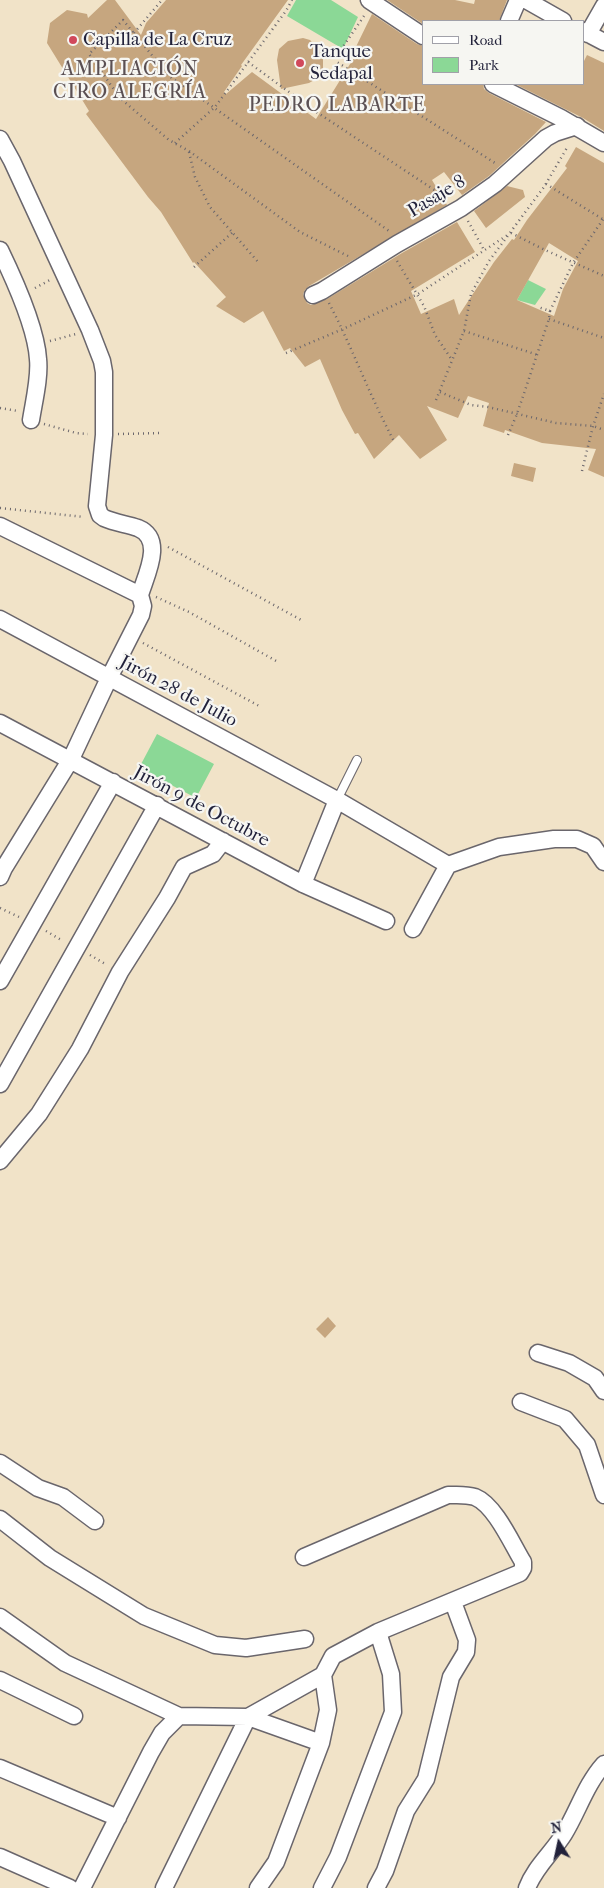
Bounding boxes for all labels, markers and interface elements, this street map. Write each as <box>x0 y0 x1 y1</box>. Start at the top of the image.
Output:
legend <box>422 20 584 85</box>
place label: Capilla de La Cruz <box>83 29 232 51</box>
text: Road <box>469 31 502 49</box>
marker: Capilla de La Cruz <box>67 34 79 46</box>
place label: Tanque Sedapal <box>310 41 373 85</box>
text: Park <box>469 56 499 74</box>
marker: Tanque Sedapal <box>294 57 306 69</box>
district label: AMPLIACIÓN CIRO ALEGRÍA <box>52 58 208 105</box>
district label: PEDRO LABARTE <box>247 94 427 118</box>
street label: Pasaje 8 <box>404 171 470 223</box>
street label: Jirón 28 de Julio <box>115 651 241 733</box>
street label: Jirón 9 de Octubre <box>129 761 273 853</box>
north arrow <box>534 1818 584 1868</box>
text: N <box>550 1818 563 1837</box>

